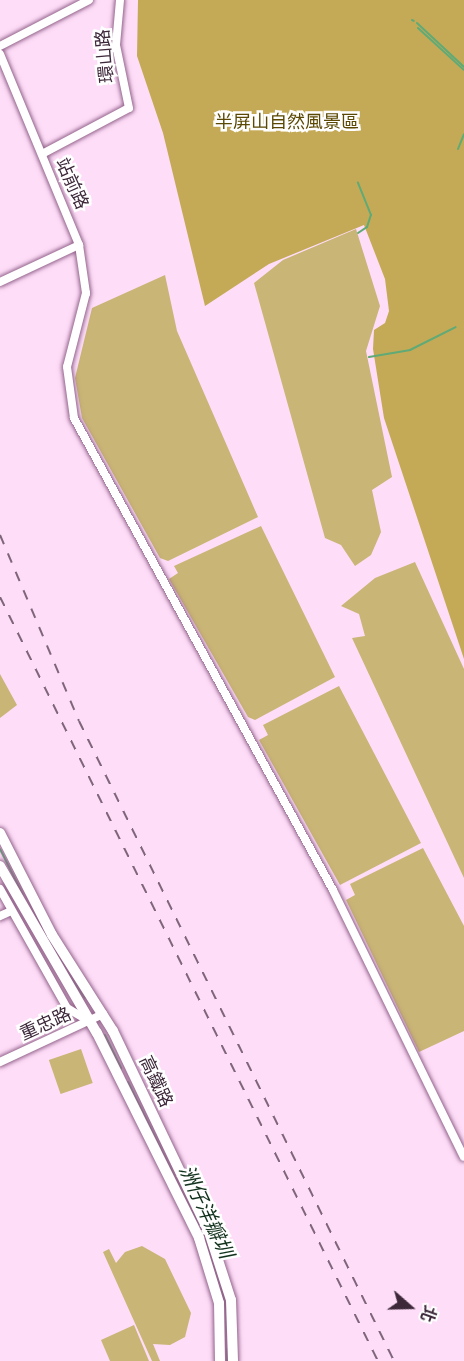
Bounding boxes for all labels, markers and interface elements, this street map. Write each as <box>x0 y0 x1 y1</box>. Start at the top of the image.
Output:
street label: 環山路 <box>93 28 119 84</box>
park label: 半屏山自然風景區 <box>215 112 359 134</box>
street label: 站前路 <box>50 155 92 213</box>
street label: 重忠路 <box>17 1004 75 1046</box>
street label: 高鐵路 <box>134 1053 176 1111</box>
water label: 洲仔洋瓣圳 <box>173 1162 237 1262</box>
north arrow <box>380 1277 440 1337</box>
text: 北 <box>416 1303 439 1324</box>

